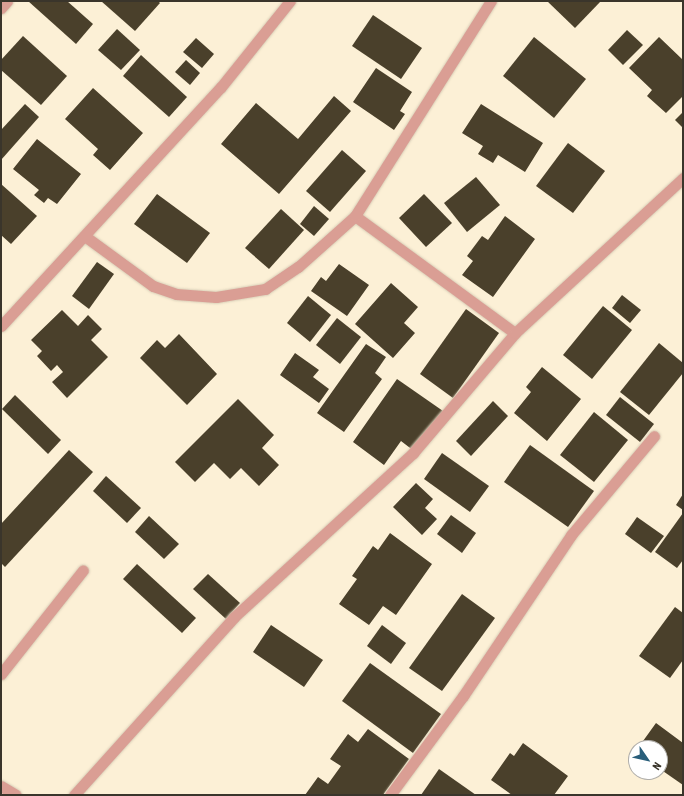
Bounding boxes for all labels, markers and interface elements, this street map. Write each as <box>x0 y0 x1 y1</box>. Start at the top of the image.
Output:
north arrow <box>628 740 668 780</box>
text: N <box>650 760 664 772</box>

